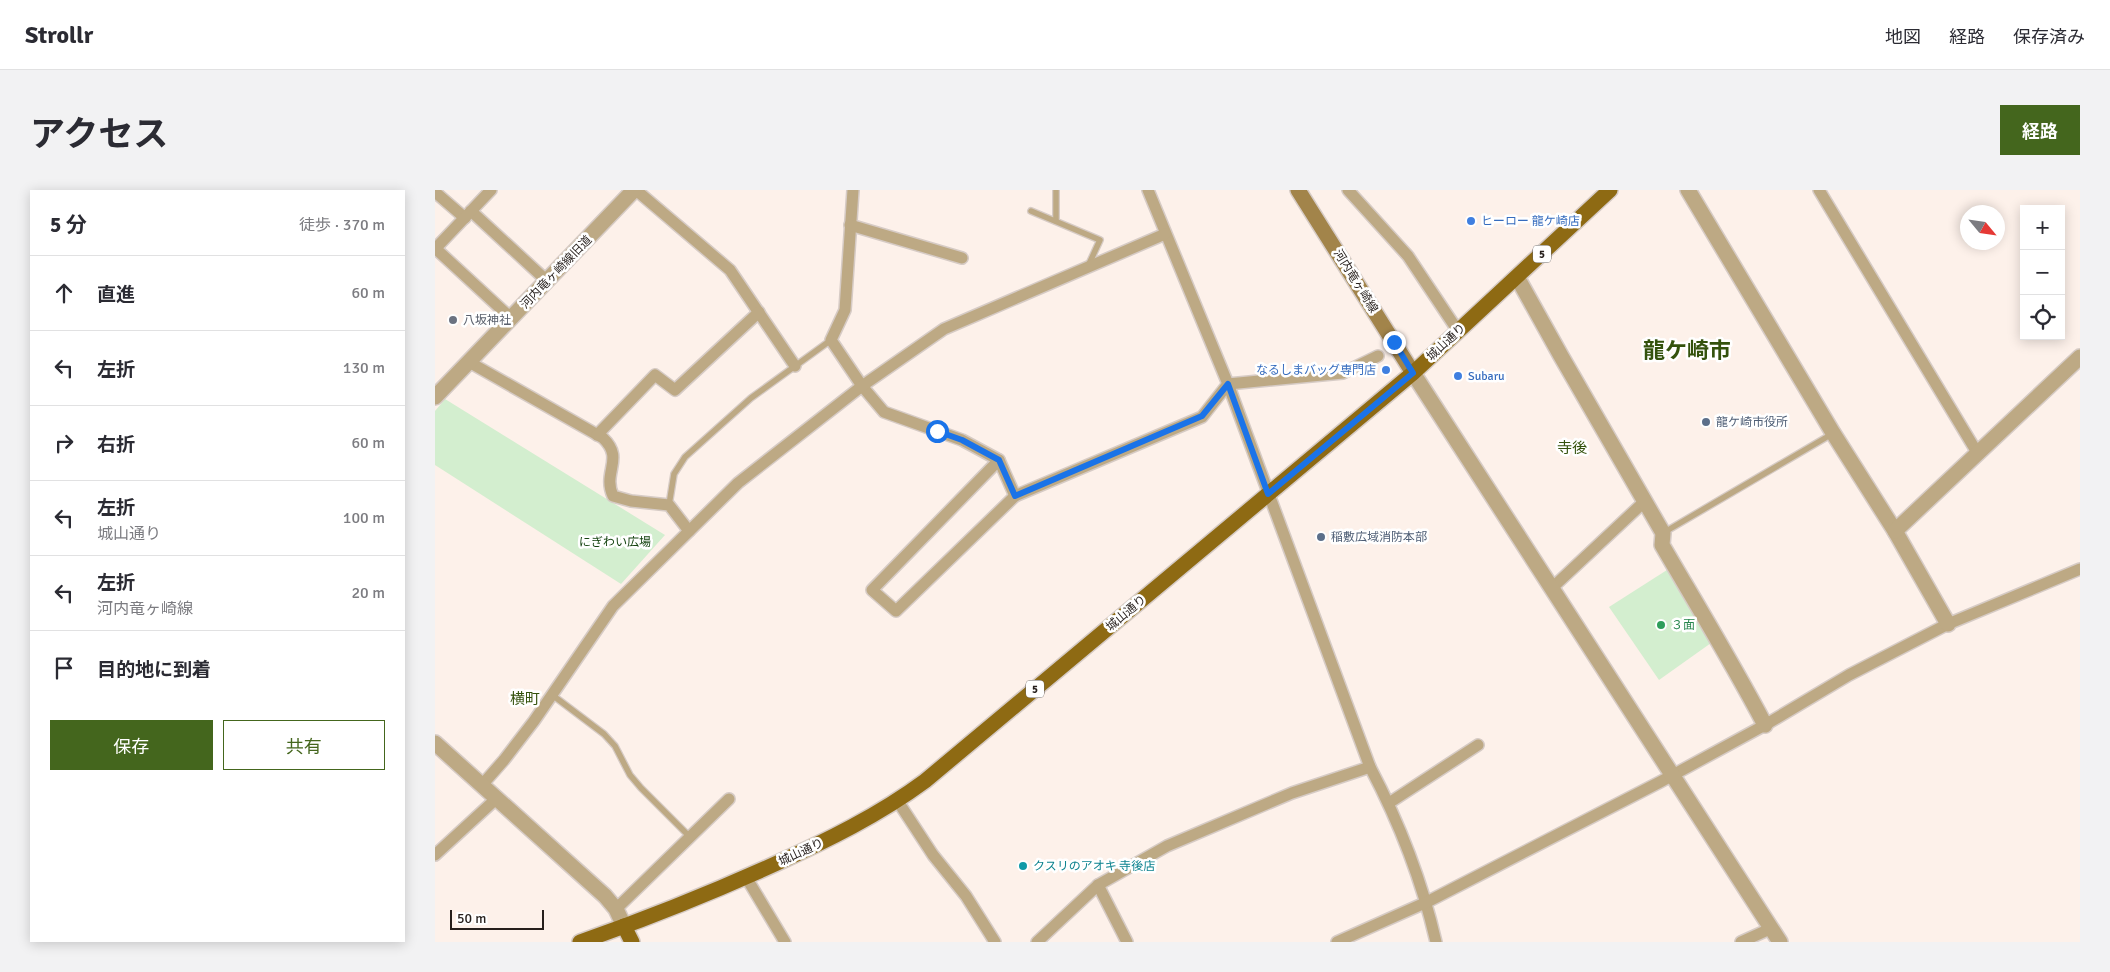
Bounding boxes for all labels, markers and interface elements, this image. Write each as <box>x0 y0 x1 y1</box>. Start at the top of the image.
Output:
text: Strollr <box>25 20 93 50</box>
text: 地図 <box>1885 26 1921 48</box>
text: 経路 <box>1949 26 1985 48</box>
text: 保存済み <box>2013 26 2085 48</box>
button: 経路 <box>2000 105 2080 155</box>
text: アクセス <box>30 113 168 156</box>
north arrow <box>1960 205 2005 250</box>
map controls <box>2020 205 2065 340</box>
button: + <box>2020 205 2065 250</box>
text: 5 分 <box>50 212 87 238</box>
place label: ヒーロー 龍ケ崎店 <box>1481 214 1580 229</box>
text: 徒歩 · 370 m <box>299 215 385 235</box>
marker: ヒーロー 龍ケ崎店 <box>1465 215 1477 227</box>
street label: 河内竜ヶ崎線旧道 <box>518 233 595 312</box>
road number: 5 <box>1533 246 1551 262</box>
street label: 河内竜ヶ崎線 <box>1330 247 1381 316</box>
button: − <box>2020 250 2065 295</box>
icon: ahead <box>50 279 78 307</box>
text: 直進 <box>97 283 135 307</box>
text: 60 m <box>351 283 385 303</box>
button: locate <box>2020 295 2065 340</box>
place label: 八坂神社 <box>463 313 511 328</box>
marker: 八坂神社 <box>447 314 459 326</box>
street label: 城山通り <box>1424 321 1469 364</box>
route end <box>1383 331 1406 354</box>
district label: 龍ケ崎市 <box>1643 337 1731 364</box>
icon: left <box>50 354 78 382</box>
text: 左折 <box>97 358 135 382</box>
text: 130 m <box>343 358 385 378</box>
place label: なるしまバッグ専門店 <box>1256 363 1376 378</box>
marker: なるしまバッグ専門店 <box>1380 364 1392 376</box>
place label: Subaru <box>1468 369 1505 384</box>
marker: Subaru <box>1452 370 1464 382</box>
place label: 龍ケ崎市役所 <box>1716 415 1788 430</box>
marker: 龍ケ崎市役所 <box>1700 416 1712 428</box>
route start <box>926 420 949 443</box>
icon: right <box>50 429 78 457</box>
text: 右折 <box>97 433 135 457</box>
text: 60 m <box>351 433 385 453</box>
district label: 寺後 <box>1557 439 1587 457</box>
text: 左折 <box>97 496 135 520</box>
icon: left <box>50 504 78 532</box>
text: 100 m <box>343 508 385 528</box>
text: 城山通り <box>97 524 161 544</box>
place label: 稲敷広域消防本部 <box>1331 530 1427 545</box>
marker: 稲敷広域消防本部 <box>1315 531 1327 543</box>
park label: にぎわい広場 <box>579 535 651 550</box>
text: 左折 <box>97 571 135 595</box>
icon: left <box>50 579 78 607</box>
text: 20 m <box>351 583 385 603</box>
street label: 城山通り <box>1103 592 1150 635</box>
text: 河内竜ヶ崎線 <box>97 599 193 619</box>
place label: ３面 <box>1671 618 1695 633</box>
marker: ３面 <box>1655 619 1667 631</box>
icon: arrive <box>50 654 78 682</box>
text: 目的地に到着 <box>97 658 211 682</box>
road number: 5 <box>1026 680 1044 698</box>
district label: 横町 <box>510 690 540 708</box>
button: 保存 <box>50 720 213 770</box>
button: 共有 <box>223 720 385 770</box>
street label: 城山通り <box>776 836 826 869</box>
place label: クスリのアオキ 寺後店 <box>1033 859 1155 874</box>
marker: クスリのアオキ 寺後店 <box>1017 860 1029 872</box>
scale bar <box>450 907 544 930</box>
text: 50 m <box>457 910 486 927</box>

